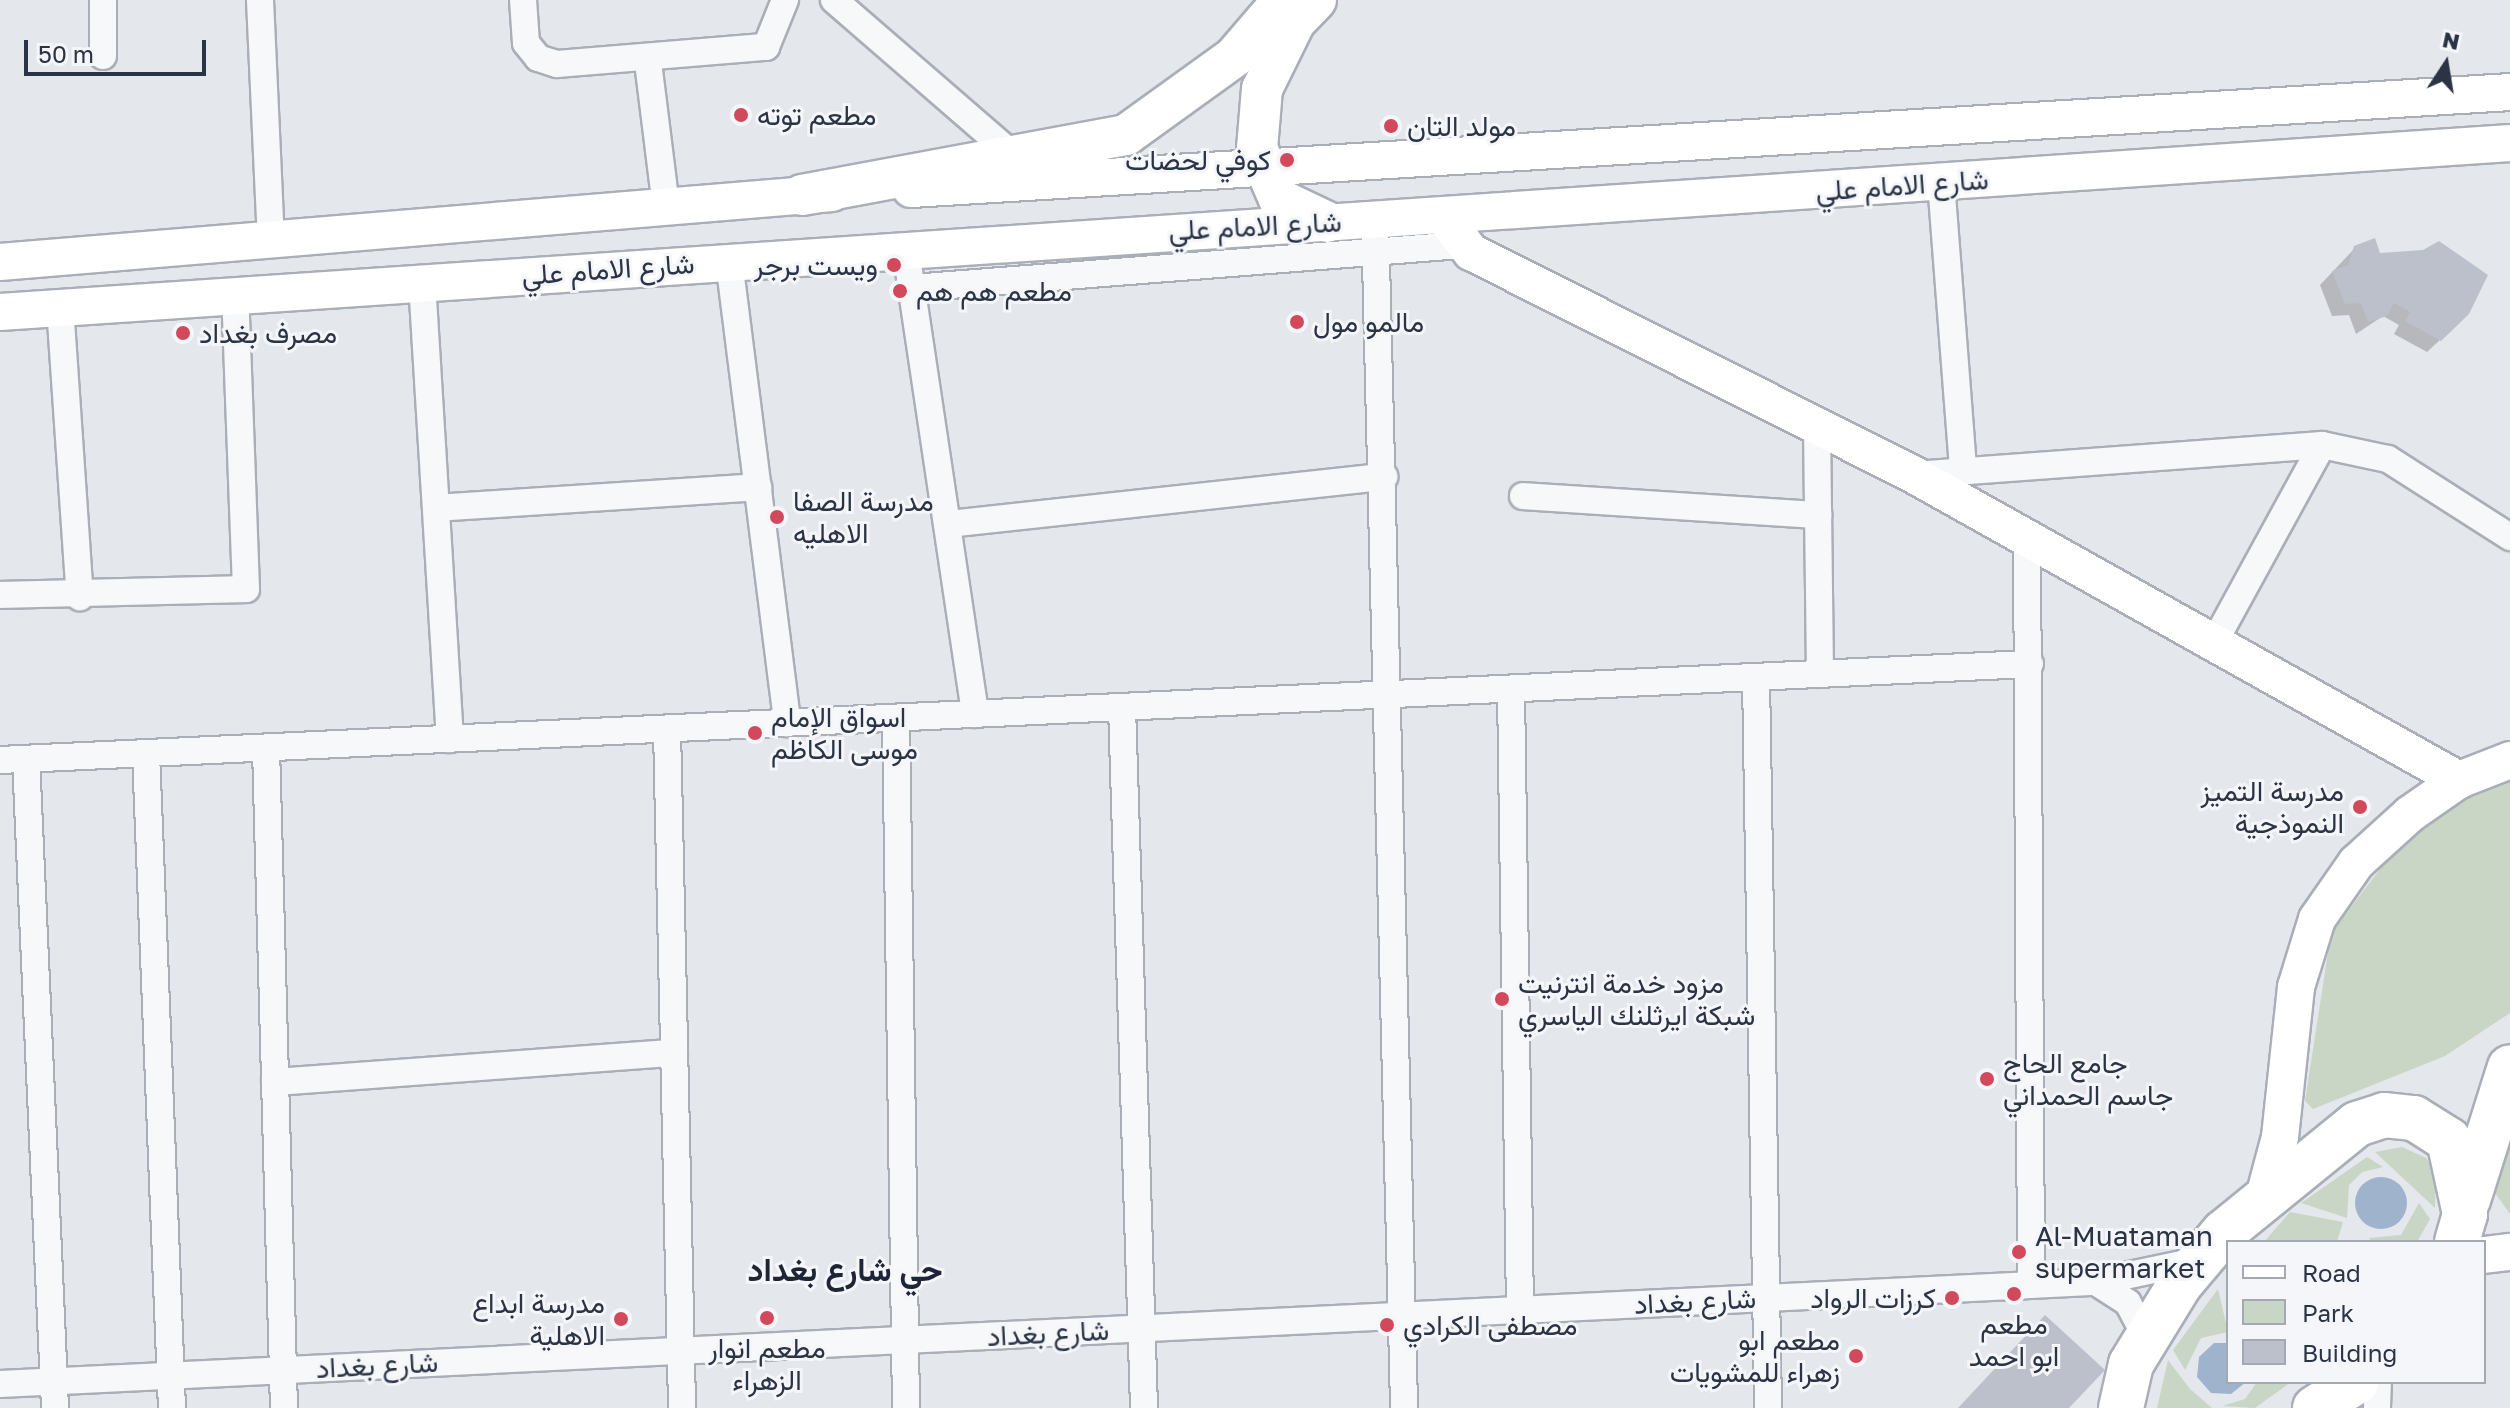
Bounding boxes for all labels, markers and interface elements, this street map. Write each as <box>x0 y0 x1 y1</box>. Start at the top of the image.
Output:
scale bar <box>28 24 210 74</box>
north arrow <box>2406 24 2486 104</box>
text: N <box>2440 25 2462 55</box>
text: 50 m <box>38 39 94 68</box>
place label: مطعم توته <box>757 98 876 132</box>
marker: مطعم توته <box>732 106 750 124</box>
place label: مولد التان <box>1407 109 1516 143</box>
marker: مولد التان <box>1382 117 1400 135</box>
place label: كوفي لحضات <box>1125 143 1271 177</box>
marker: كوفي لحضات <box>1278 151 1296 169</box>
street label: شارع الامام علي <box>1814 162 1990 208</box>
street label: شارع الامام علي <box>1168 205 1342 247</box>
street label: شارع الامام علي <box>520 246 696 292</box>
place label: ويست برجر <box>754 248 878 282</box>
marker: ويست برجر <box>885 256 903 274</box>
place label: مطعم هم هم <box>916 274 1072 308</box>
marker: مطعم هم هم <box>891 282 909 300</box>
place label: مالمو مول <box>1313 305 1424 339</box>
marker: مالمو مول <box>1288 313 1306 331</box>
place label: مصرف بغداد <box>199 316 337 350</box>
marker: مصرف بغداد <box>174 324 192 342</box>
place label: مدرسة الصفا الاهليه <box>793 484 934 550</box>
marker: مدرسة الصفا الاهليه <box>768 508 786 526</box>
place label: اسواق الإمام موسى الكاظم <box>771 700 918 766</box>
marker: اسواق الإمام موسى الكاظم <box>746 724 764 742</box>
place label: مدرسة التميز النموذجية <box>2201 774 2344 840</box>
marker: مدرسة التميز النموذجية <box>2351 798 2369 816</box>
place label: مزود خدمة انترنيت شبكة ايرثلنك الياسري <box>1518 966 1755 1032</box>
marker: مزود خدمة انترنيت شبكة ايرثلنك الياسري <box>1493 990 1511 1008</box>
place label: جامع الحاج جاسم الحمداني <box>2003 1046 2173 1112</box>
marker: جامع الحاج جاسم الحمداني <box>1978 1070 1996 1088</box>
place label: Al-Muataman supermarket <box>2035 1219 2213 1285</box>
legend <box>2226 1240 2486 1384</box>
marker: Al-Muataman supermarket <box>2010 1243 2028 1261</box>
district label: حي شارع بغداد <box>748 1250 942 1288</box>
text: Road <box>2302 1258 2361 1287</box>
street label: شارع بغداد <box>1633 1281 1757 1321</box>
place label: كرزات الرواد <box>1810 1281 1936 1315</box>
marker: مطعم ابو احمد <box>2005 1285 2023 1303</box>
place label: مدرسة ابداع الاهلية <box>472 1286 605 1352</box>
marker: كرزات الرواد <box>1943 1289 1961 1307</box>
text: Park <box>2302 1298 2354 1327</box>
place label: مطعم ابو احمد <box>1969 1307 2059 1373</box>
place label: مصطفى الكرادي <box>1403 1308 1577 1342</box>
marker: مطعم انوار الزهراء <box>758 1309 776 1327</box>
marker: مدرسة ابداع الاهلية <box>612 1310 630 1328</box>
street label: شارع بغداد <box>986 1313 1110 1353</box>
marker: مصطفى الكرادي <box>1378 1316 1396 1334</box>
place label: مطعم ابو زهراء للمشويات <box>1670 1323 1840 1389</box>
place label: مطعم انوار الزهراء <box>708 1331 826 1397</box>
text: Building <box>2302 1338 2397 1367</box>
street label: شارع بغداد <box>315 1345 439 1385</box>
marker: مطعم ابو زهراء للمشويات <box>1847 1347 1865 1365</box>

